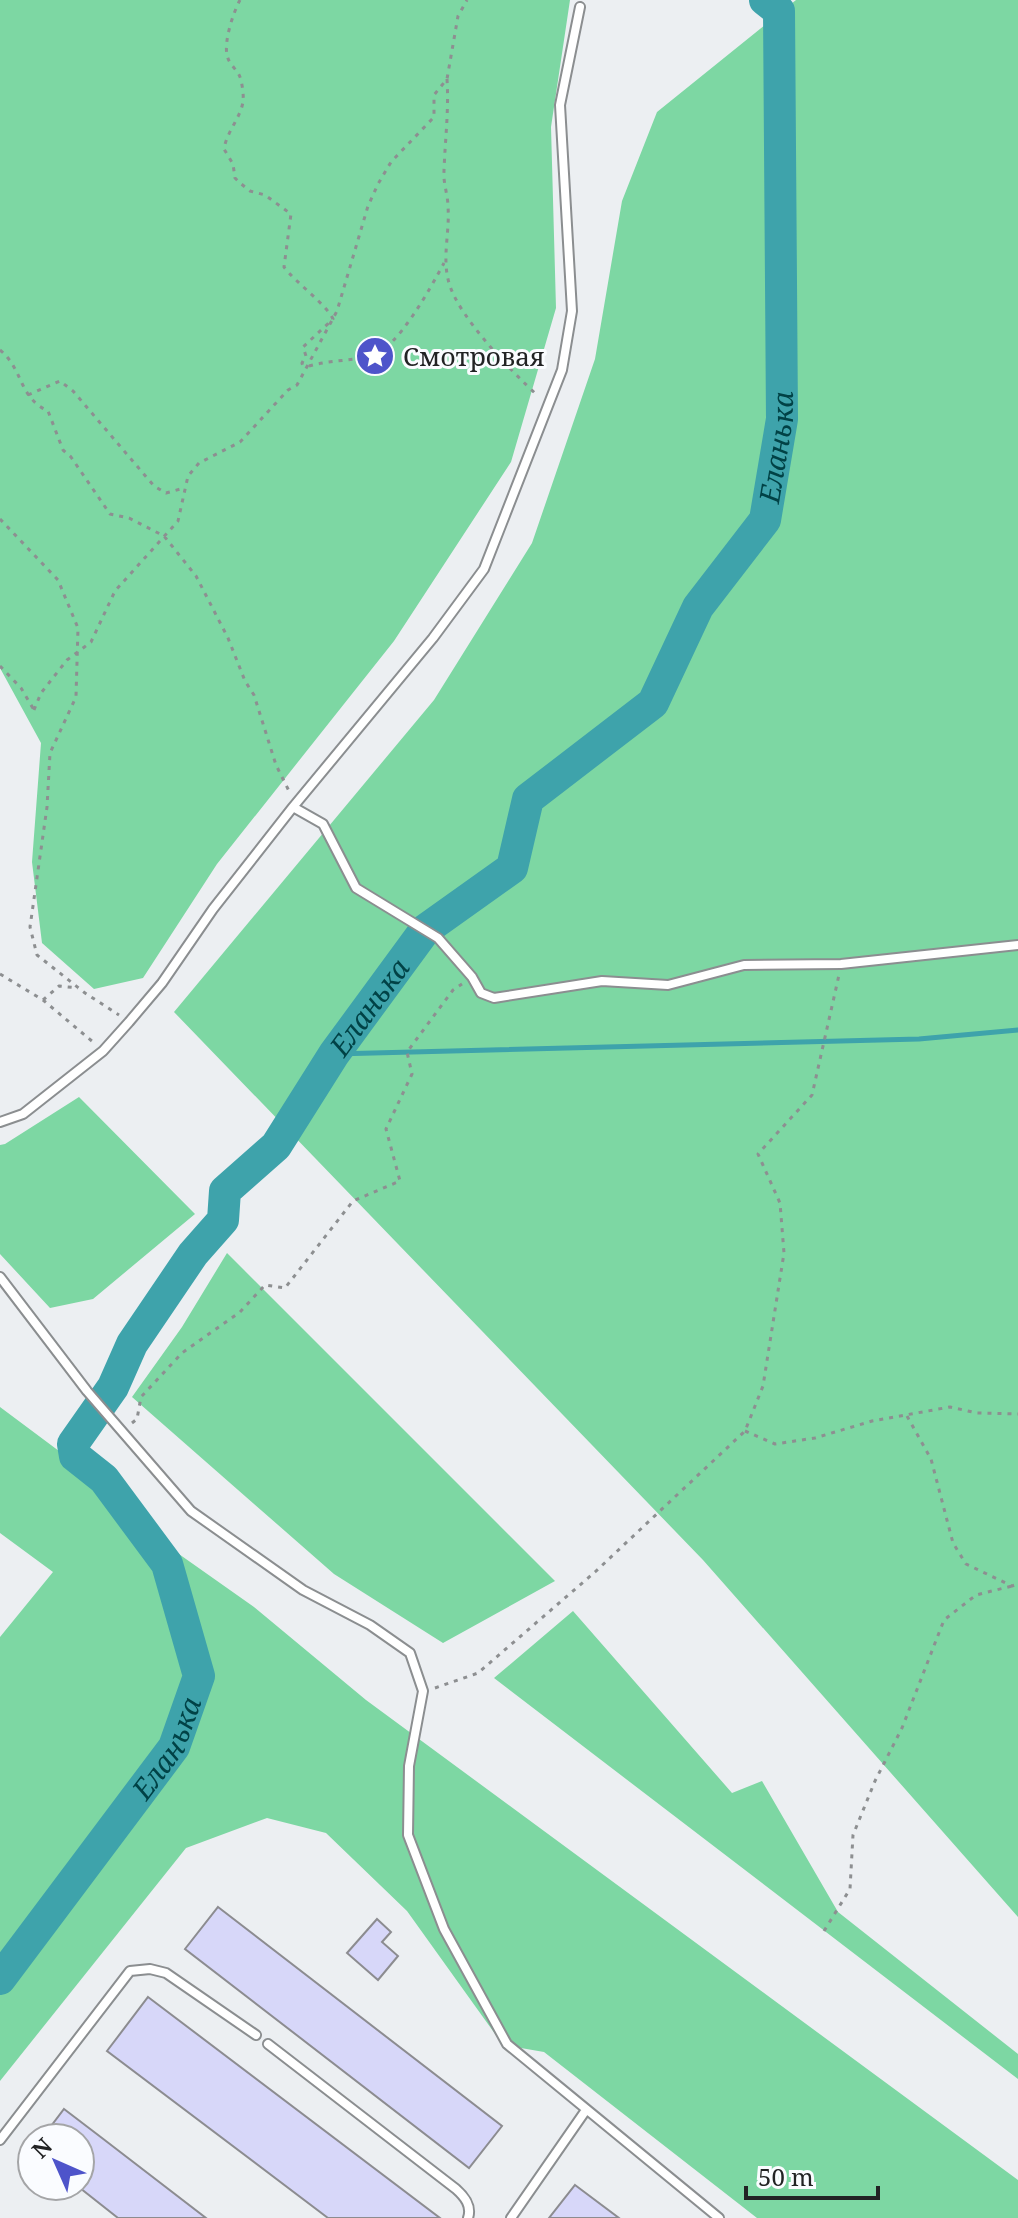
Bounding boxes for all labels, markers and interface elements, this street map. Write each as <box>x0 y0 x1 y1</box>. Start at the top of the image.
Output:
place icon: Смотровая <box>354 335 396 377</box>
place label: Смотровая <box>403 338 545 374</box>
water label: Еланька <box>749 391 801 507</box>
water label: Еланька <box>320 950 417 1064</box>
water label: Еланька <box>122 1691 209 1807</box>
north arrow <box>16 2122 96 2202</box>
text: N <box>24 2130 58 2164</box>
scale bar <box>746 2150 878 2200</box>
text: 50 m <box>758 2160 814 2193</box>

